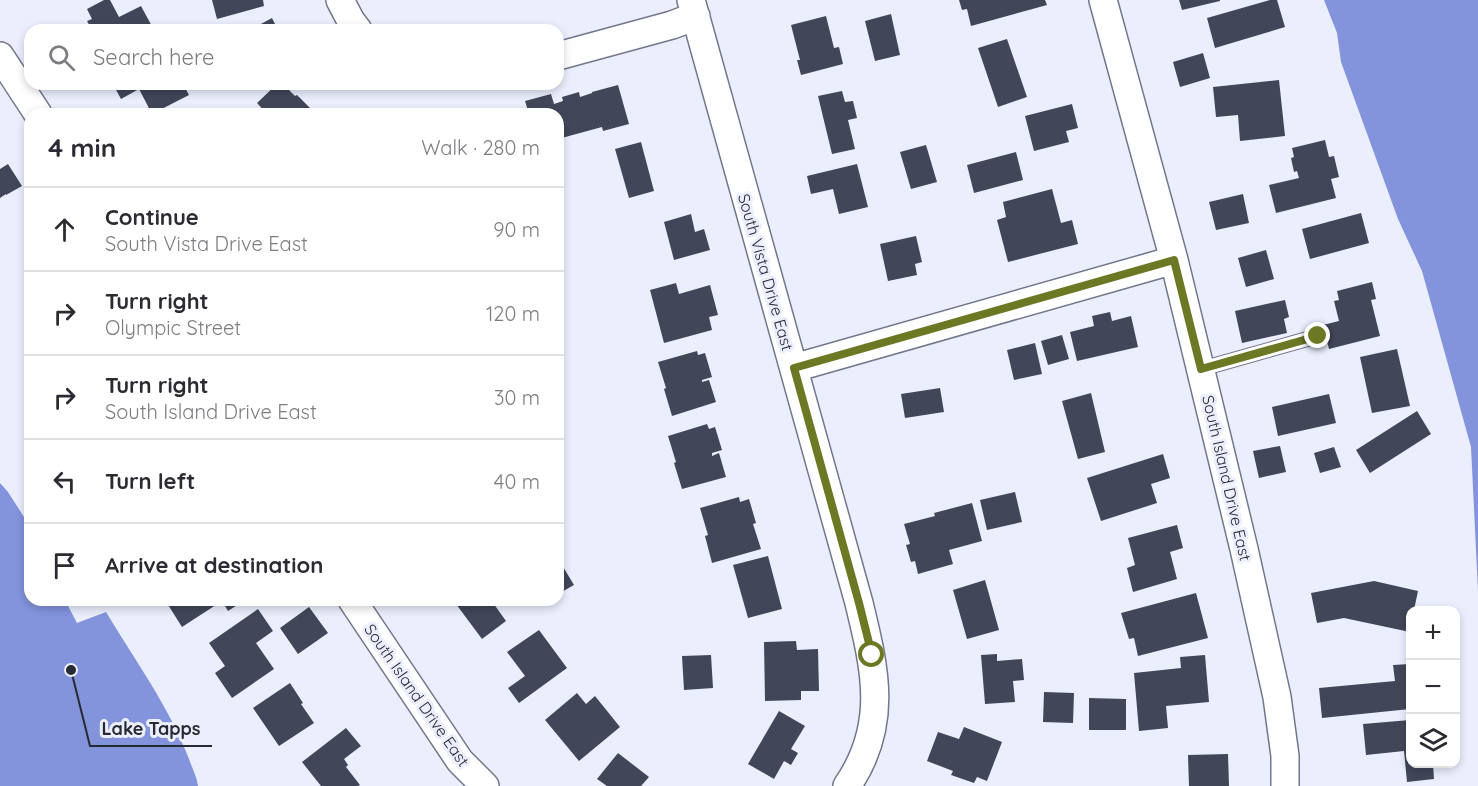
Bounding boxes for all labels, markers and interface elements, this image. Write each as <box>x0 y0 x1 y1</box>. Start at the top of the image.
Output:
search box <box>24 24 564 90</box>
icon: search <box>45 41 78 74</box>
text: Search here <box>93 43 214 71</box>
text: 4 min <box>48 131 116 164</box>
text: Walk · 280 m <box>421 135 540 160</box>
street label: South Vista Drive East <box>734 191 798 353</box>
text: Continue <box>105 203 199 231</box>
icon: ahead <box>48 213 81 246</box>
text: 90 m <box>493 217 540 242</box>
text: South Vista Drive East <box>105 231 308 256</box>
text: Turn right <box>105 287 209 315</box>
icon: right <box>48 297 81 330</box>
text: 120 m <box>486 301 540 326</box>
text: Olympic Street <box>105 315 241 340</box>
route end <box>1304 322 1330 348</box>
text: Turn right <box>105 371 209 399</box>
icon: right <box>48 381 81 414</box>
text: 30 m <box>494 385 540 410</box>
street label: South Island Drive East <box>1198 393 1256 563</box>
text: South Island Drive East <box>105 399 317 424</box>
icon: left <box>48 465 81 498</box>
text: Turn left <box>105 467 195 495</box>
text: 40 m <box>494 469 540 494</box>
icon: arrive <box>48 549 81 582</box>
text: Arrive at destination <box>105 551 323 579</box>
map controls <box>1406 606 1460 768</box>
button: + <box>1406 606 1460 660</box>
street label: South Island Drive East <box>360 620 474 770</box>
route start <box>858 641 884 667</box>
button: − <box>1406 660 1460 714</box>
callout: Lake Tapps <box>90 710 212 746</box>
button: layers <box>1406 714 1460 768</box>
text: Lake Tapps <box>102 717 201 740</box>

